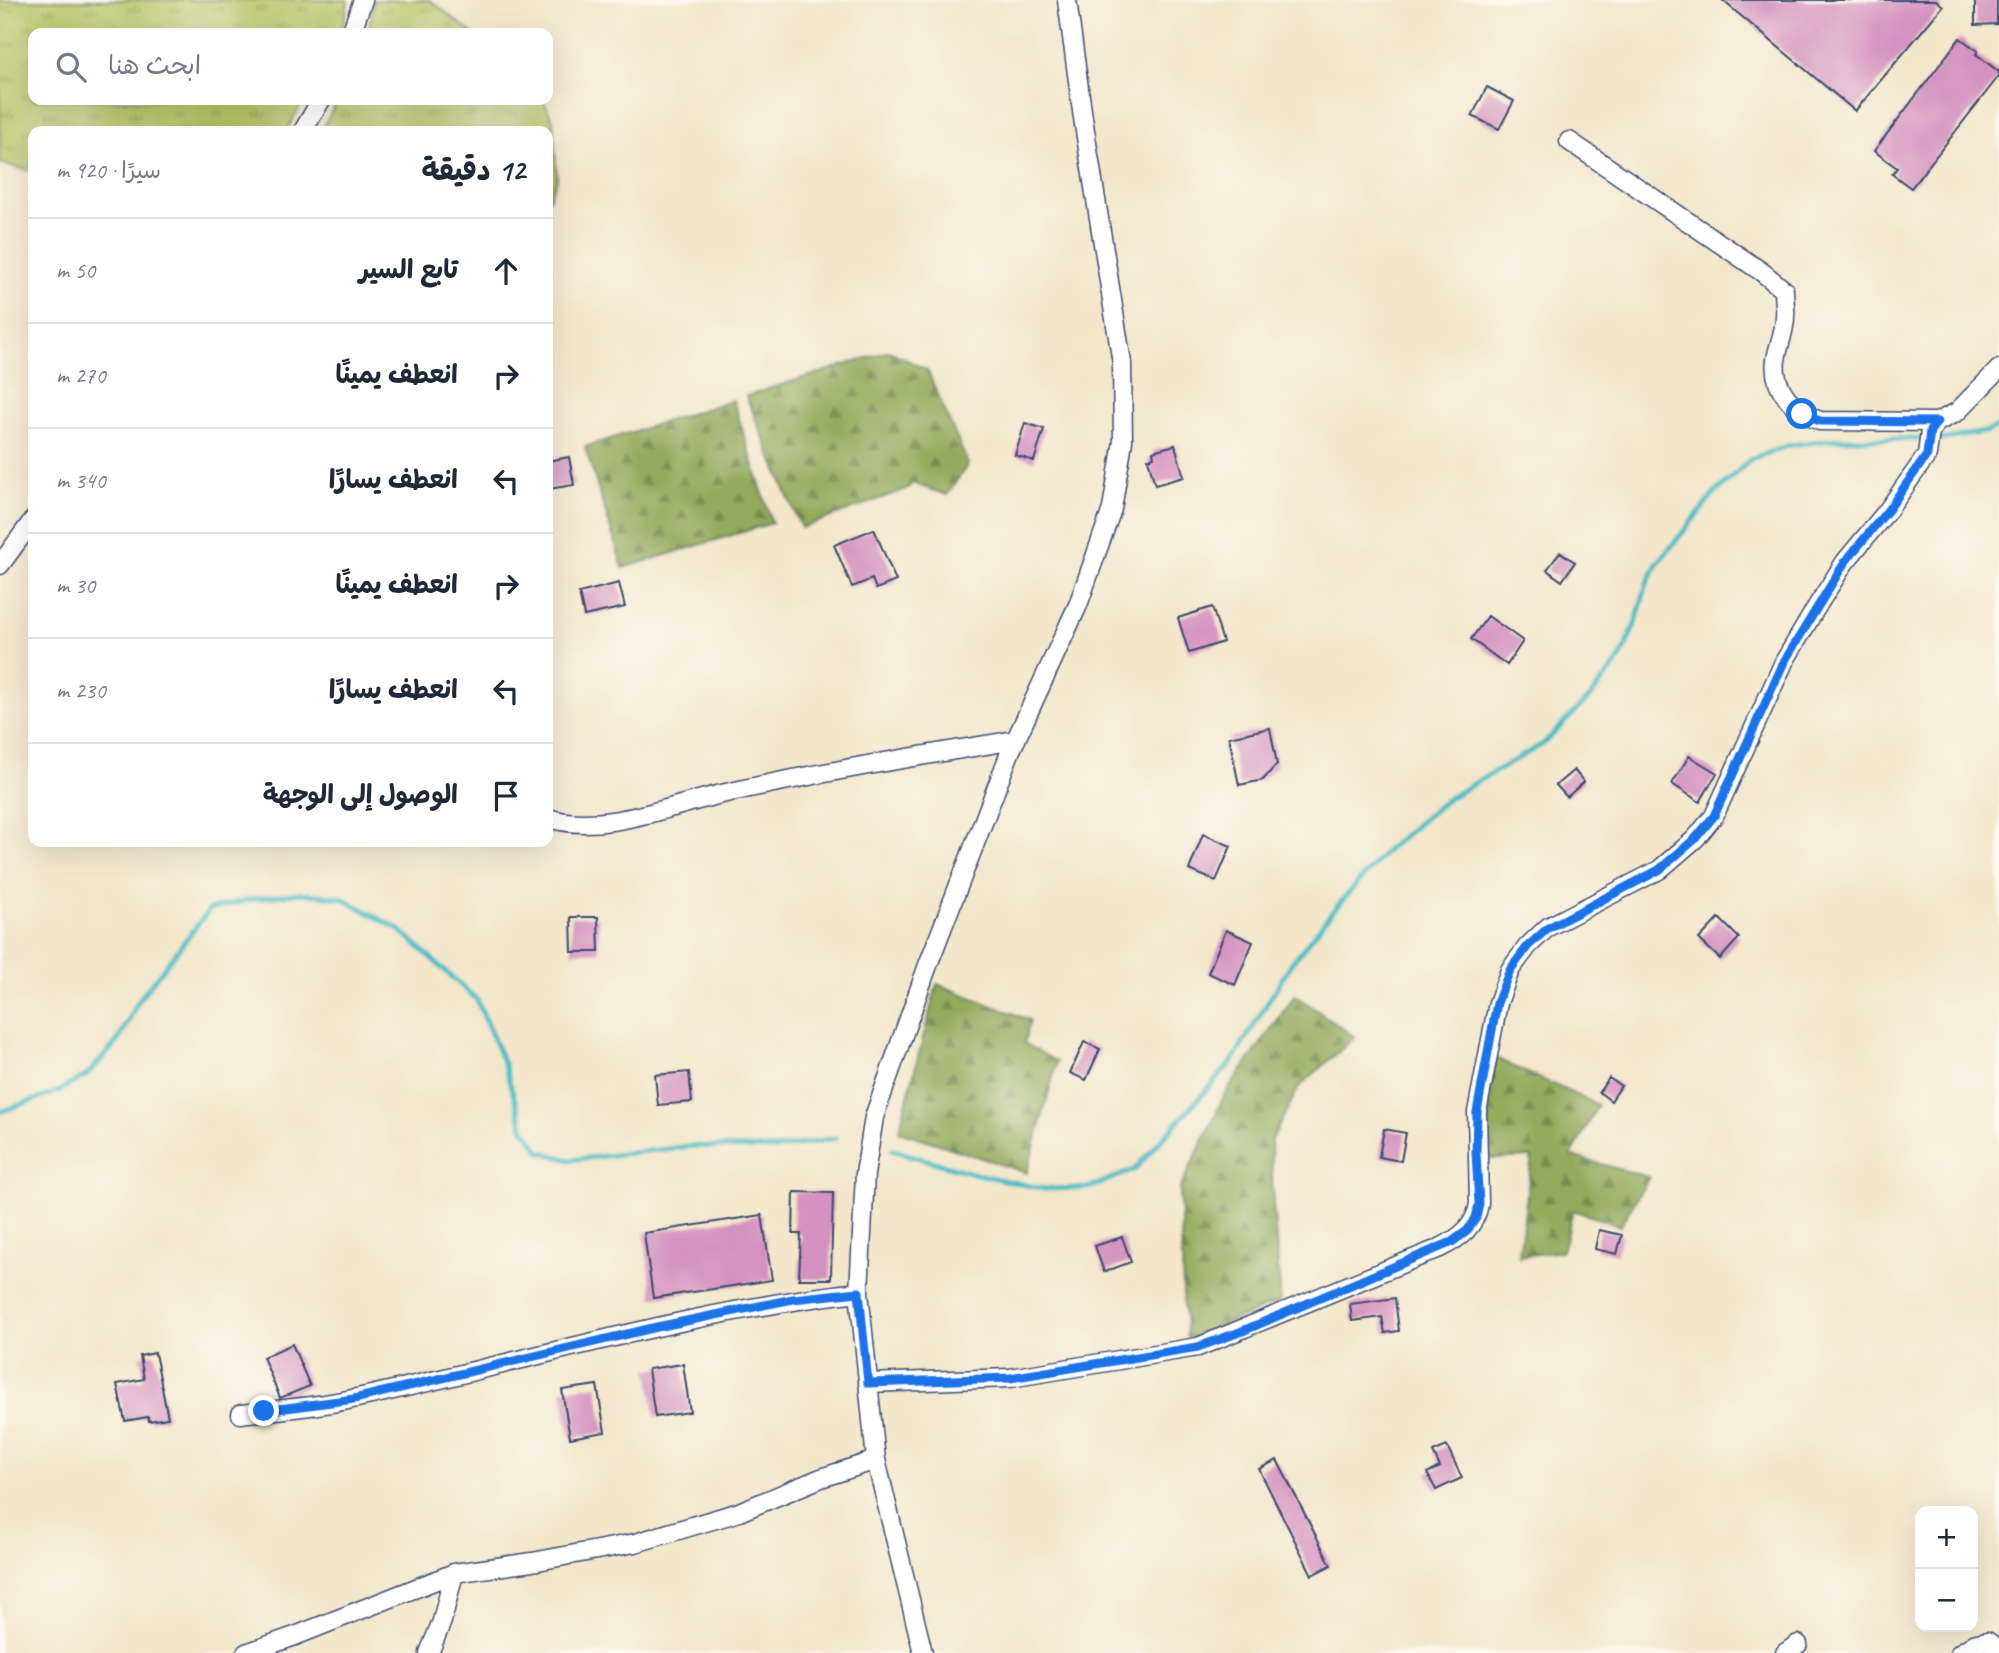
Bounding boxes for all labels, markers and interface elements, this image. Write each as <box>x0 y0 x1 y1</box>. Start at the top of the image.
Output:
search box <box>28 28 553 105</box>
icon: search <box>52 48 90 86</box>
text: ابحث هنا <box>108 49 201 82</box>
text: 12 دقيقة <box>422 151 525 189</box>
text: سيرًا · 920 m <box>56 156 161 185</box>
icon: ahead <box>487 252 525 290</box>
text: تابع السير <box>359 253 458 286</box>
text: 50 m <box>56 256 95 285</box>
icon: right <box>487 357 525 395</box>
text: انعطف يمينًا <box>336 358 458 391</box>
text: 270 m <box>56 361 106 390</box>
route start <box>1786 398 1817 429</box>
icon: left <box>487 462 525 500</box>
text: انعطف يسارًا <box>329 463 458 496</box>
text: 340 m <box>56 466 106 495</box>
icon: right <box>487 567 525 605</box>
text: انعطف يمينًا <box>336 568 458 601</box>
text: 30 m <box>56 571 95 600</box>
icon: left <box>487 672 525 710</box>
text: انعطف يسارًا <box>329 673 458 706</box>
text: 230 m <box>56 676 106 705</box>
icon: arrive <box>487 777 525 815</box>
text: الوصول إلى الوجهة <box>263 778 458 811</box>
route end <box>248 1395 279 1426</box>
map controls <box>1915 1506 1978 1632</box>
button: + <box>1915 1506 1978 1569</box>
button: − <box>1915 1569 1978 1632</box>

